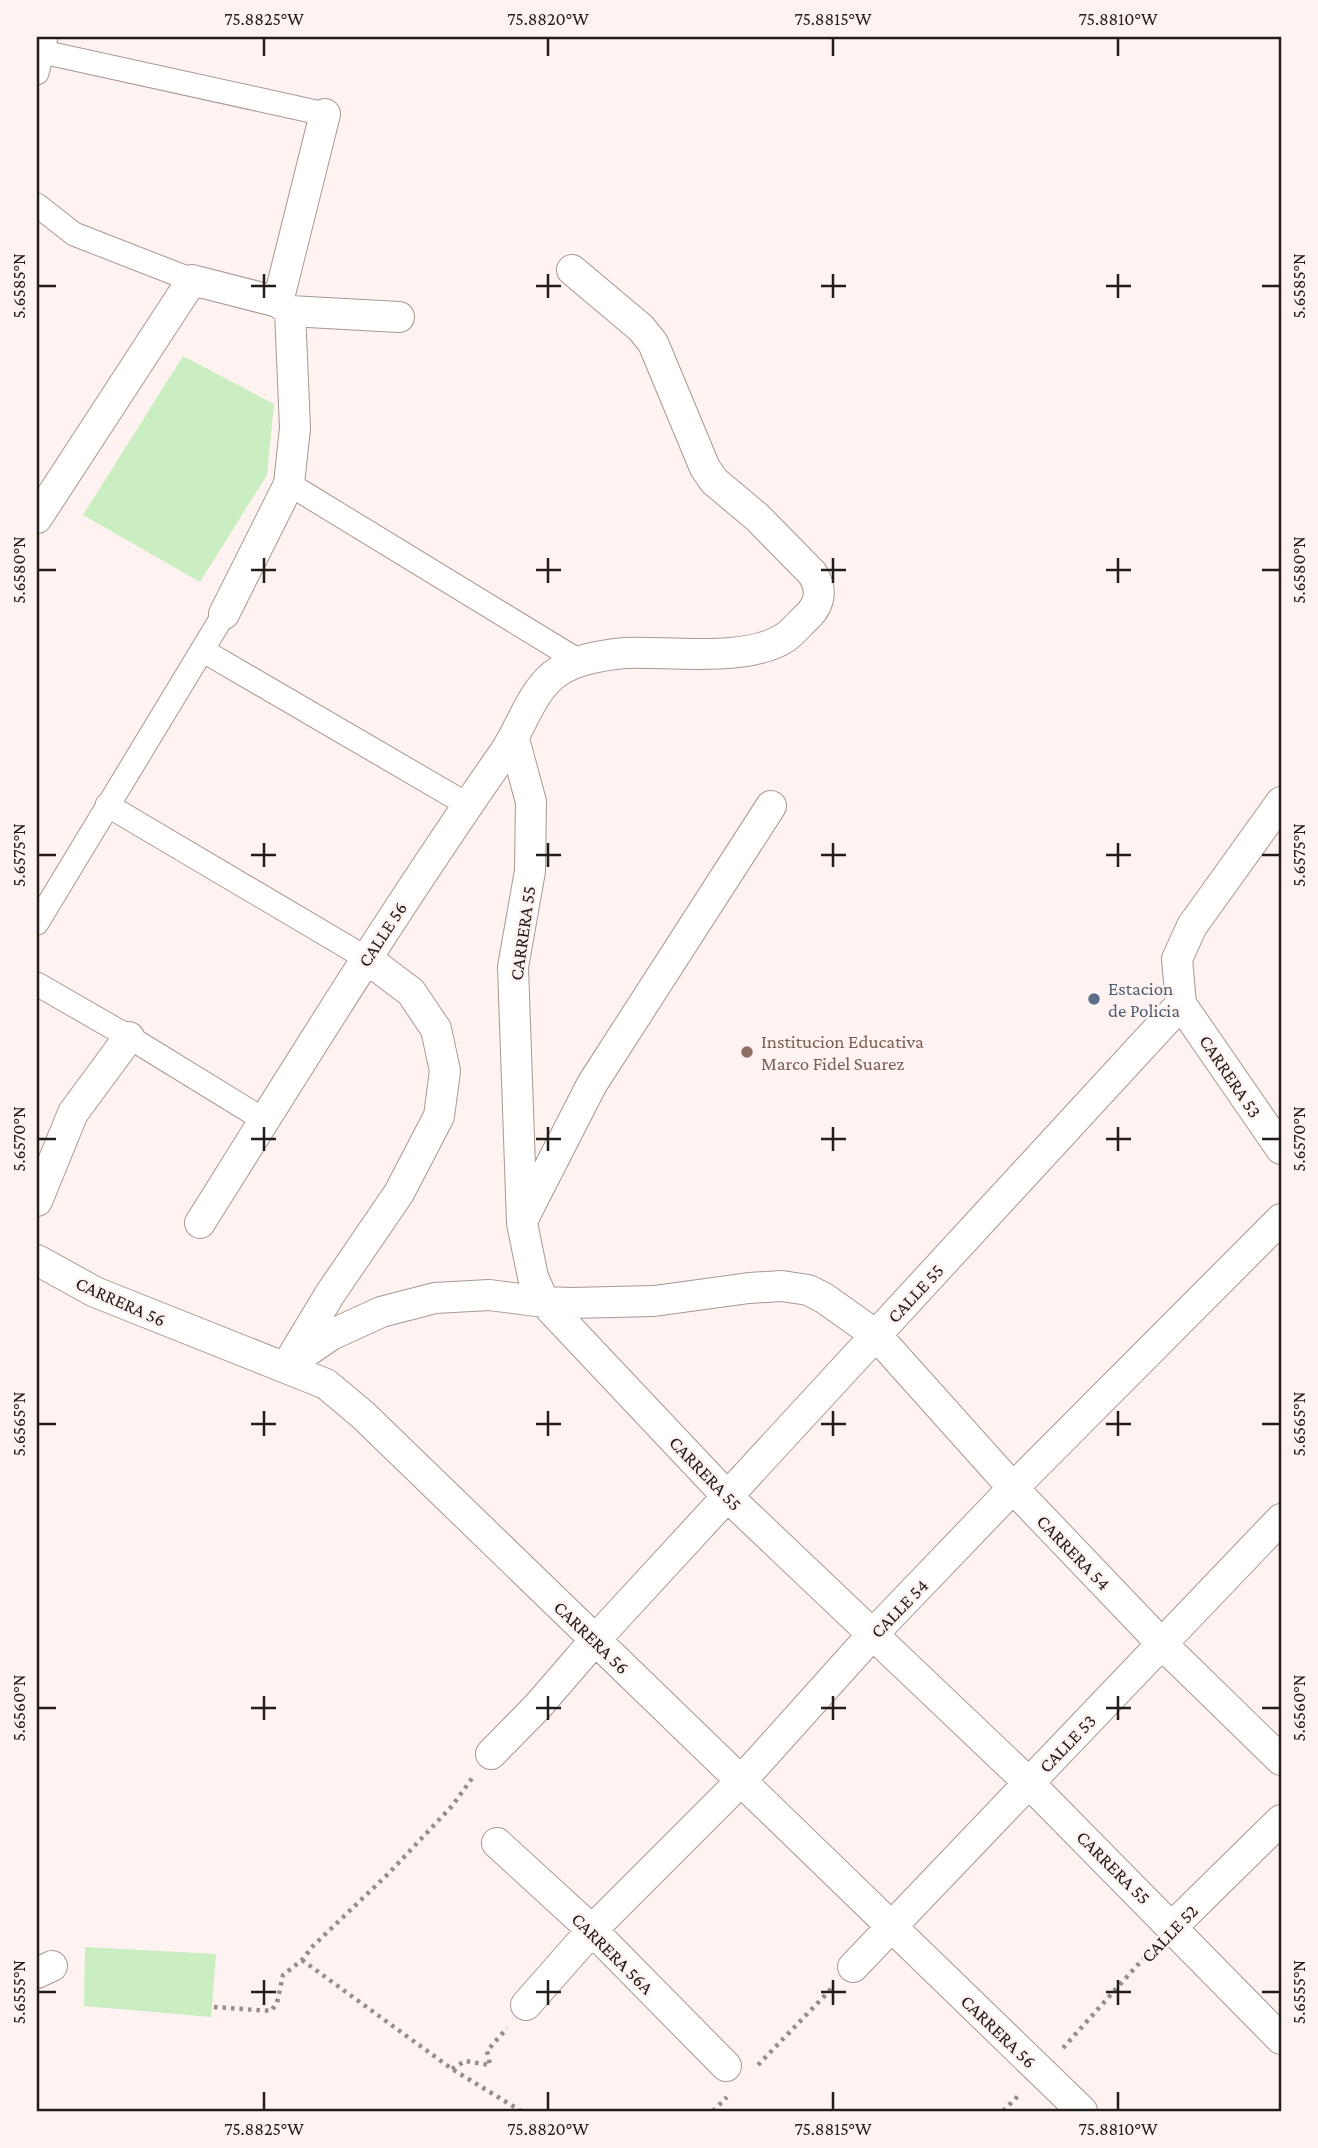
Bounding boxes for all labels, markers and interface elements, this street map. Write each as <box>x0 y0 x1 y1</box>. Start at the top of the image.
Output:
text: 75.8825°W <box>224 9 304 29</box>
text: 75.8820°W <box>507 9 589 29</box>
text: 75.8815°W <box>794 9 872 29</box>
text: 75.8810°W <box>1078 9 1158 29</box>
text: 5.6585°N <box>9 253 29 319</box>
text: 5.6585°N <box>1289 253 1309 319</box>
text: 5.6580°N <box>9 536 29 604</box>
text: 5.6580°N <box>1289 536 1309 604</box>
text: 5.6575°N <box>9 823 29 887</box>
text: 5.6575°N <box>1289 823 1309 887</box>
street label: CARRERA 55 <box>505 884 540 982</box>
street label: CALLE 56 <box>354 898 411 971</box>
place label: Estacion de Policia <box>1108 978 1180 1021</box>
marker: Estacion de Policia <box>1086 991 1102 1007</box>
place label: Institucion Educativa Marco Fidel Suarez <box>761 1031 924 1074</box>
street label: CARRERA 53 <box>1195 1031 1266 1122</box>
marker: Institucion Educativa Marco Fidel Suarez <box>739 1044 755 1060</box>
text: 5.6570°N <box>9 1106 29 1172</box>
text: 5.6570°N <box>1289 1106 1309 1172</box>
street label: CALLE 55 <box>883 1260 948 1327</box>
street label: CARRERA 56 <box>73 1272 169 1331</box>
text: 5.6565°N <box>9 1391 29 1457</box>
text: 5.6565°N <box>1289 1391 1309 1457</box>
street label: CARRERA 55 <box>665 1432 746 1515</box>
street label: CARRERA 54 <box>1033 1510 1115 1594</box>
street label: CALLE 54 <box>866 1575 932 1642</box>
street label: CARRERA 56 <box>550 1596 634 1678</box>
text: 5.6560°N <box>9 1674 29 1742</box>
text: 5.6560°N <box>1289 1674 1309 1742</box>
street label: CALLE 53 <box>1035 1710 1100 1777</box>
street label: CARRERA 55 <box>1073 1826 1155 1908</box>
street label: CALLE 52 <box>1137 1900 1202 1967</box>
street label: CARRERA 56A <box>567 1908 658 1999</box>
text: 5.6555°N <box>9 1960 29 2024</box>
text: 5.6555°N <box>1289 1960 1309 2024</box>
street label: CARRERA 56 <box>957 1990 1041 2072</box>
text: 75.8825°W <box>224 2119 304 2139</box>
text: 75.8820°W <box>507 2119 589 2139</box>
text: 75.8815°W <box>794 2119 872 2139</box>
text: 75.8810°W <box>1078 2119 1158 2139</box>

